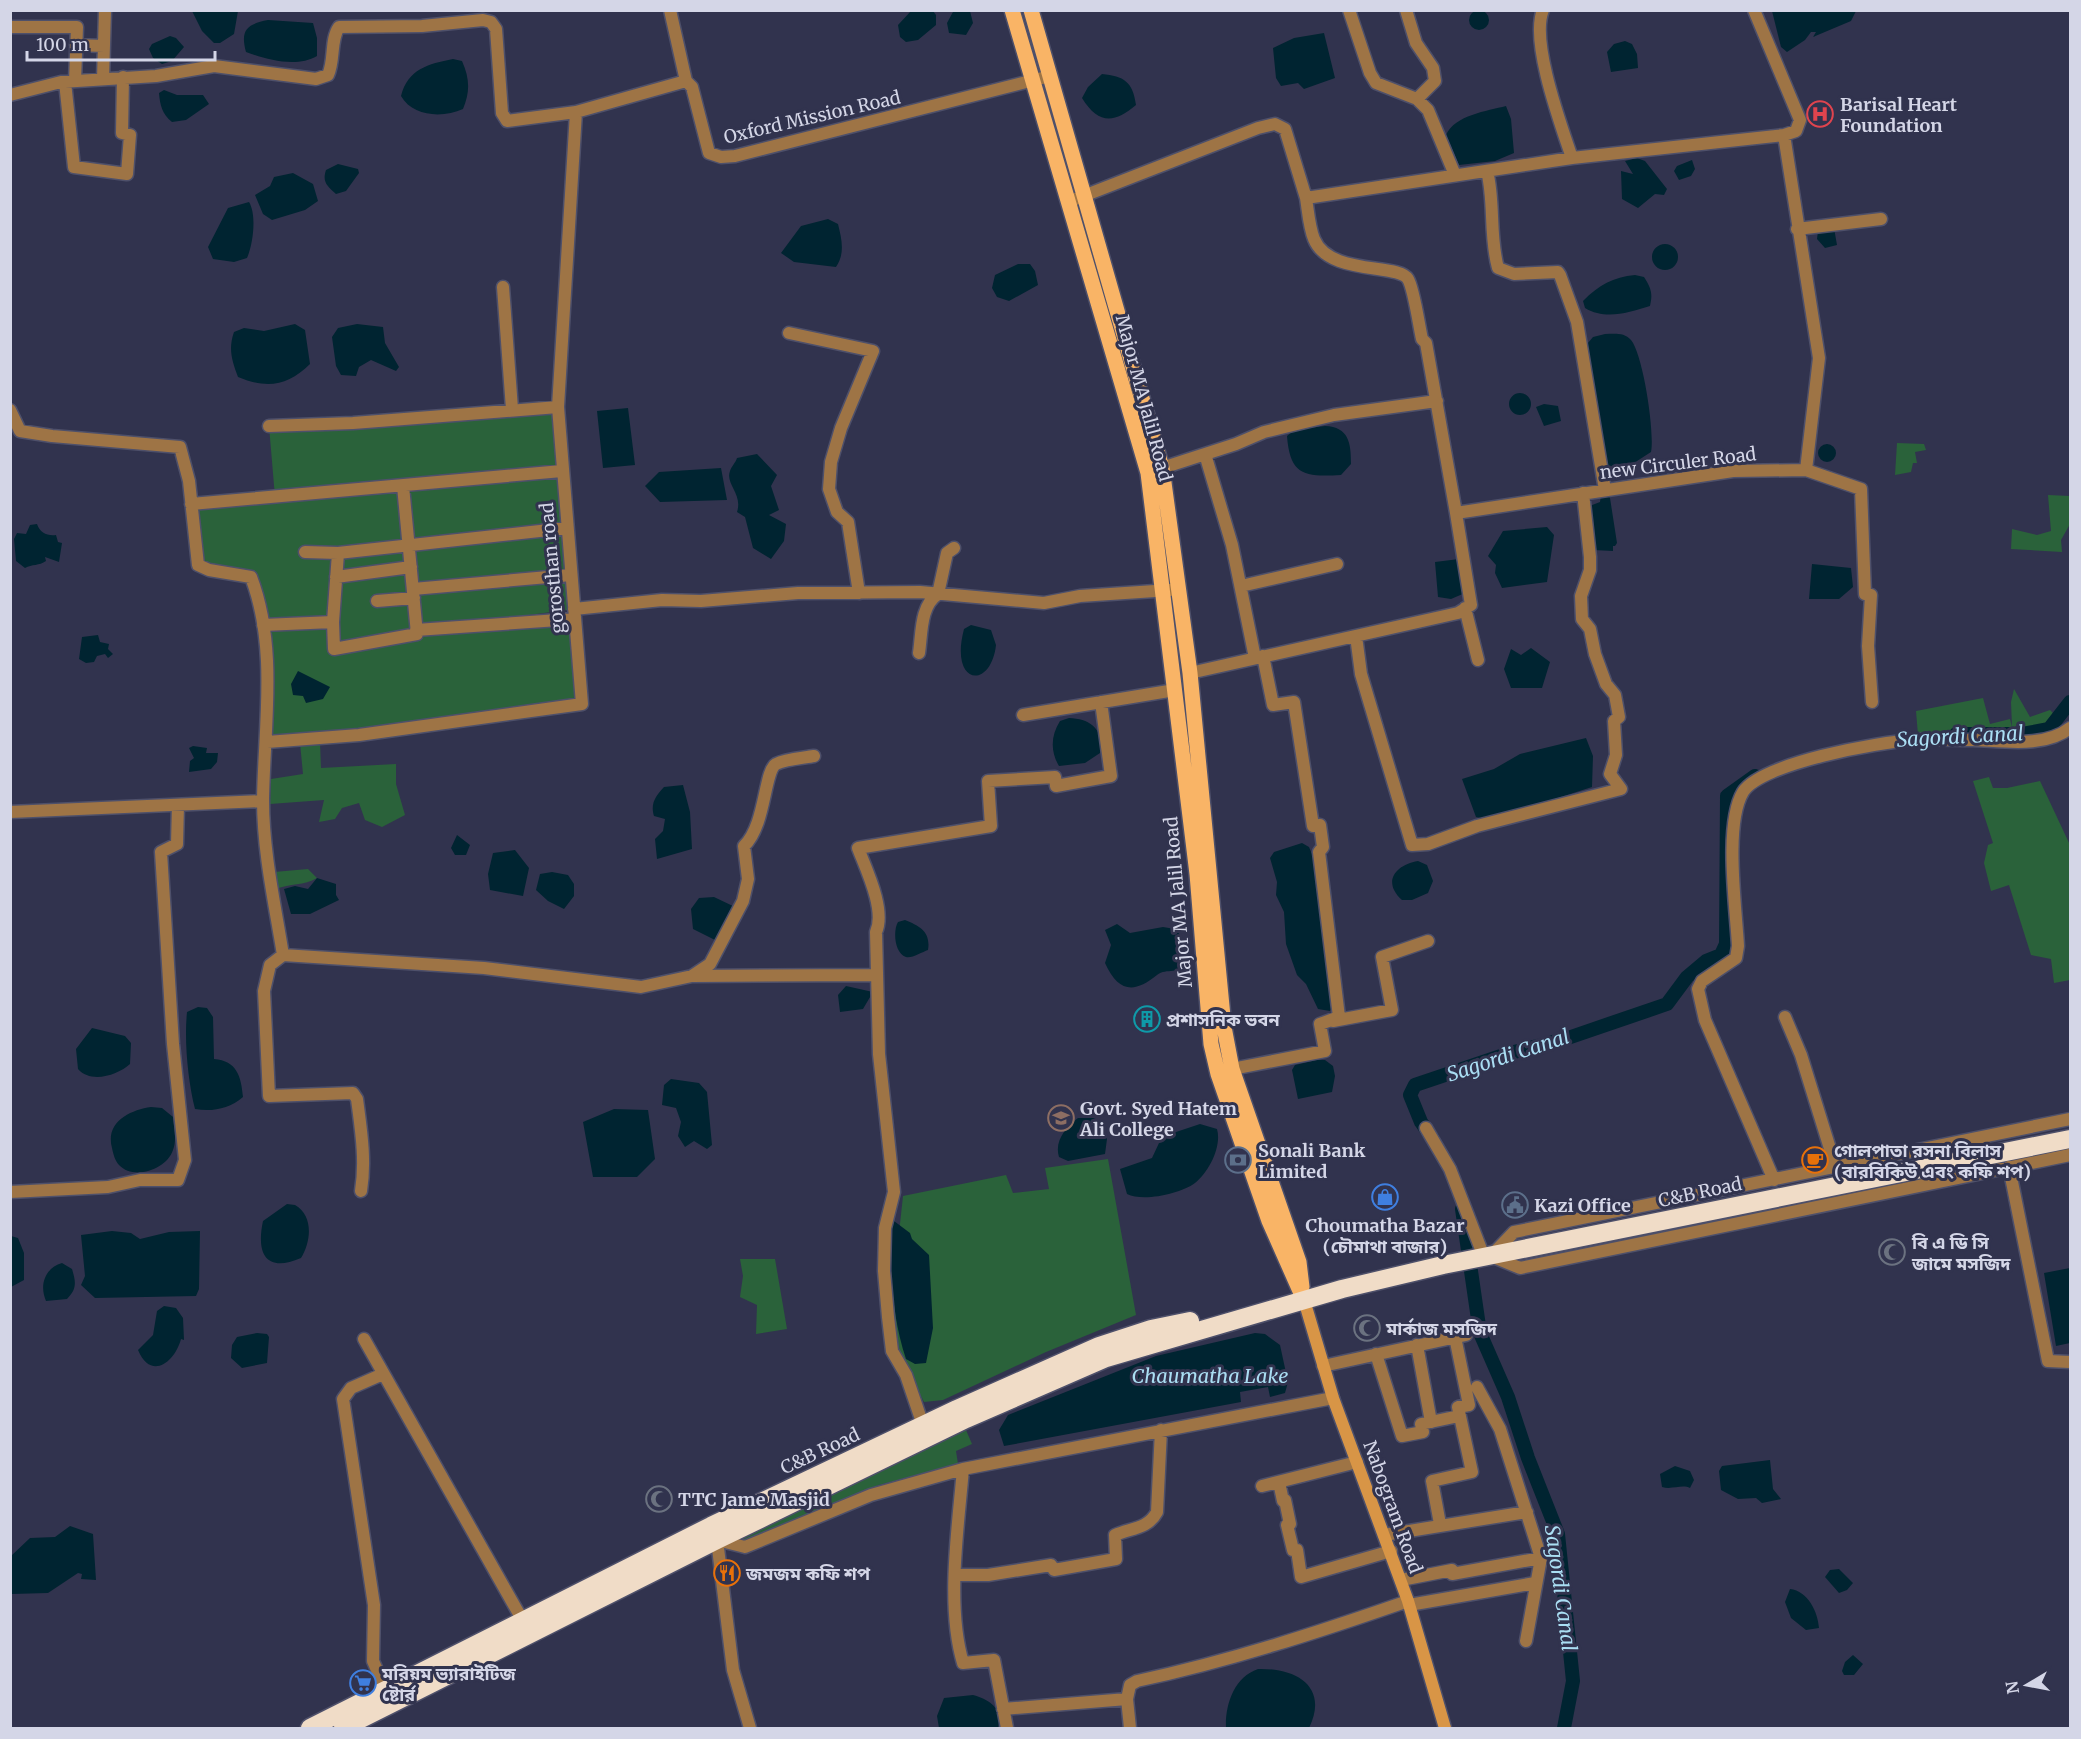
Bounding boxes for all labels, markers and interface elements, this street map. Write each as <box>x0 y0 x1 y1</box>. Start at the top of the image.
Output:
scale bar <box>27 24 214 62</box>
text: 100 m <box>36 33 89 56</box>
street label: Oxford Mission Road <box>721 85 903 149</box>
place label: Barisal Heart Foundation <box>1840 93 1958 137</box>
hospital icon: Barisal Heart Foundation <box>1805 99 1835 129</box>
street label: Major MA Jalil Road <box>1111 312 1177 484</box>
street label: new Circuler Road <box>1599 442 1758 484</box>
street label: gorosthan road <box>535 501 569 635</box>
water label: Sagordi Canal <box>1896 720 2024 752</box>
street label: Major MA Jalil Road <box>1159 815 1197 989</box>
building icon: প্রশাসনিক ভবন <box>1132 1004 1162 1034</box>
place label: প্রশাসনিক ভবন <box>1166 1008 1280 1031</box>
water label: Sagordi Canal <box>1444 1023 1572 1087</box>
place label: Govt. Syed Hatem Ali College <box>1079 1097 1237 1141</box>
school or university icon: Govt. Syed Hatem Ali College <box>1046 1103 1076 1133</box>
place label: Sonali Bank Limited <box>1258 1139 1366 1183</box>
place label: গোলপাতা রসনা বিলাস (বারবিকিউ এবং কফি শপ) <box>1834 1139 2031 1183</box>
bank icon: Sonali Bank Limited <box>1223 1145 1253 1175</box>
cafe icon: গোলপাতা রসনা বিলাস (বারবিকিউ এবং কফি শপ) <box>1800 1145 1830 1175</box>
street label: C&B Road <box>1656 1172 1744 1212</box>
shop icon: Choumatha Bazar (চৌমাথা বাজার) <box>1370 1182 1400 1212</box>
public building icon: Kazi Office <box>1500 1190 1530 1220</box>
place label: Kazi Office <box>1534 1194 1631 1217</box>
place label: Choumatha Bazar (চৌমাথা বাজার) <box>1305 1214 1465 1258</box>
place label: বি এ ডি সি জামে মসজিদ <box>1911 1231 2011 1275</box>
mosque icon: বি এ ডি সি জামে মসজিদ <box>1877 1237 1907 1267</box>
mosque icon: মার্কাজ মসজিদ <box>1352 1313 1382 1343</box>
place label: মার্কাজ মসজিদ <box>1385 1317 1498 1340</box>
water label: Chaumatha Lake <box>1132 1363 1288 1388</box>
street label: C&B Road <box>777 1423 863 1479</box>
street label: Nabogram Road <box>1358 1438 1428 1577</box>
mosque icon: TTC Jame Masjid <box>644 1484 674 1514</box>
place label: TTC Jame Masjid <box>678 1488 830 1511</box>
water label: Sagordi Canal <box>1540 1523 1582 1653</box>
restaurant icon: জমজম কফি শপ <box>712 1558 742 1588</box>
place label: জমজম কফি শপ <box>745 1562 871 1585</box>
north arrow <box>1997 1655 2057 1715</box>
place label: মরিয়ম ভ্যারাইটিজ ষ্টোর্র <box>381 1662 517 1706</box>
supermarket icon: মরিয়ম ভ্যারাইটিজ ষ্টোর্র <box>348 1668 378 1698</box>
text: N <box>2001 1679 2023 1696</box>

